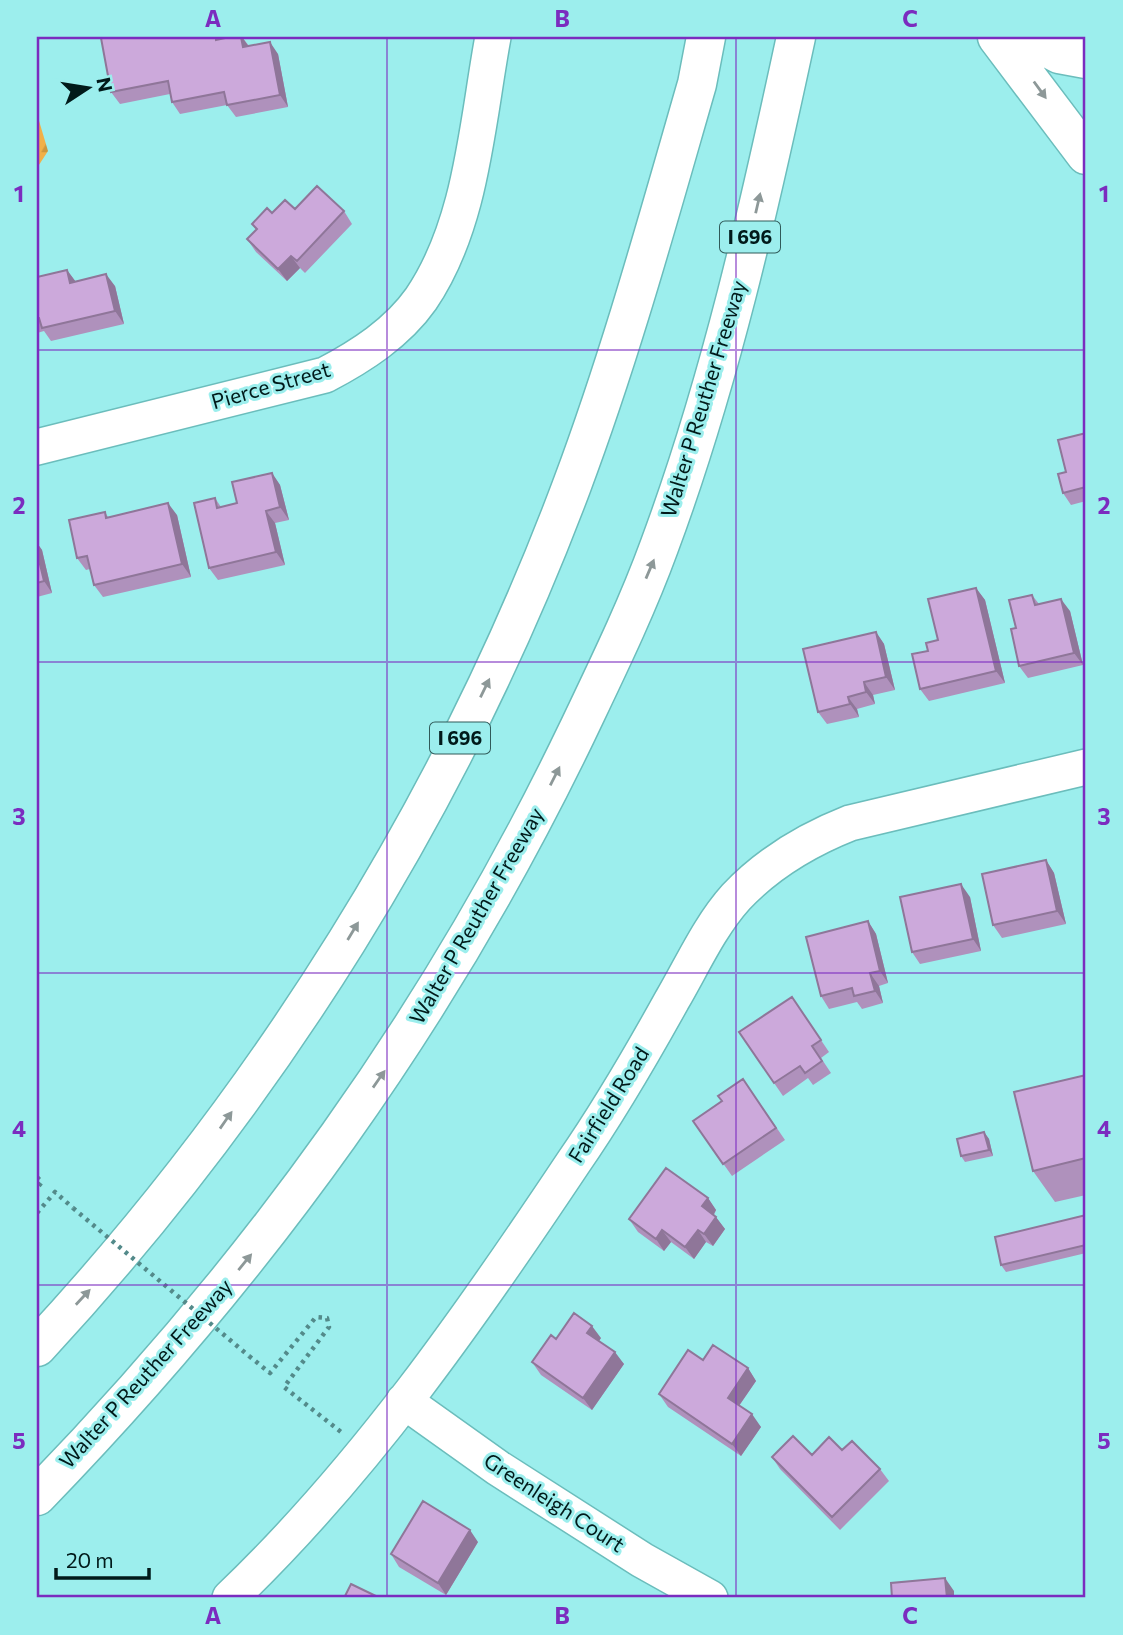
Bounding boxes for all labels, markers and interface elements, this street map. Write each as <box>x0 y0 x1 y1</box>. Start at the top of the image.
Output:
text: A <box>205 4 222 32</box>
text: B <box>554 4 570 32</box>
text: C <box>902 4 918 32</box>
north arrow <box>52 52 122 122</box>
text: N <box>92 75 118 94</box>
one-way arrow <box>1032 81 1047 99</box>
text: 1 <box>14 179 24 207</box>
text: 1 <box>1099 179 1109 207</box>
one-way arrow <box>753 192 764 214</box>
road number: I 696 <box>720 221 780 252</box>
street label: Walter P Reuther Freeway <box>655 277 751 520</box>
street label: Pierce Street <box>208 356 333 413</box>
text: 2 <box>12 491 26 519</box>
text: 2 <box>1097 491 1111 519</box>
one-way arrow <box>645 559 656 580</box>
one-way arrow <box>479 678 490 698</box>
road number: I 696 <box>430 722 490 754</box>
one-way arrow <box>550 766 561 786</box>
text: 3 <box>12 802 26 830</box>
street label: Walter P Reuther Freeway <box>403 802 548 1028</box>
text: 3 <box>1097 802 1111 830</box>
one-way arrow <box>346 922 359 941</box>
street label: Fairfield Road <box>562 1042 653 1167</box>
one-way arrow <box>372 1070 386 1088</box>
one-way arrow <box>219 1111 233 1129</box>
text: 4 <box>12 1114 26 1142</box>
text: 4 <box>1097 1114 1111 1142</box>
one-way arrow <box>238 1254 253 1272</box>
street label: Walter P Reuther Freeway <box>53 1273 237 1473</box>
one-way arrow <box>75 1289 91 1306</box>
text: 5 <box>12 1426 26 1454</box>
text: 5 <box>1097 1426 1111 1454</box>
street label: Greenleigh Court <box>480 1447 630 1556</box>
scale bar <box>56 1537 149 1581</box>
text: 20 m <box>66 1547 114 1572</box>
text: A <box>205 1601 222 1629</box>
text: B <box>554 1601 570 1629</box>
text: C <box>902 1601 918 1629</box>

